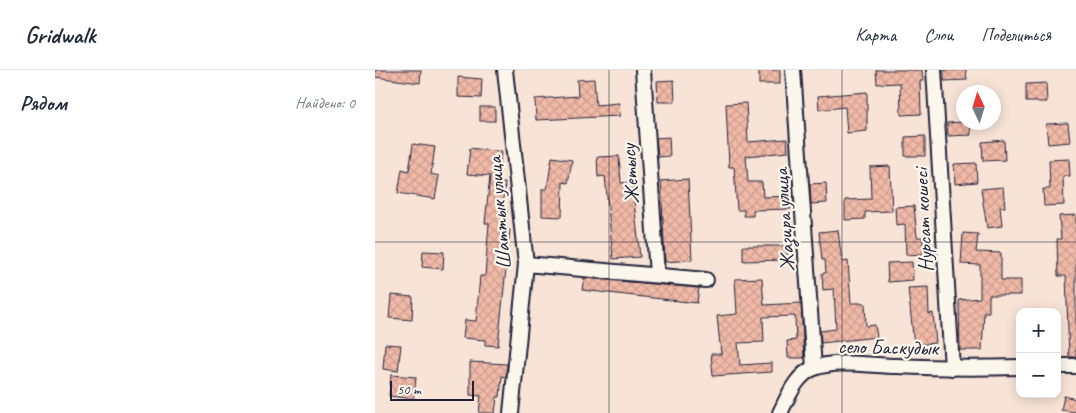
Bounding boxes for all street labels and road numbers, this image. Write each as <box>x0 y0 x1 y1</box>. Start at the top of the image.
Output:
street label: Жетысу <box>615 141 645 205</box>
street label: Шаттык улица <box>481 153 517 270</box>
street label: Нурсат кошесi <box>907 164 939 273</box>
street label: Жазира улица <box>767 165 802 273</box>
street label: село Баскудык <box>838 333 941 361</box>

